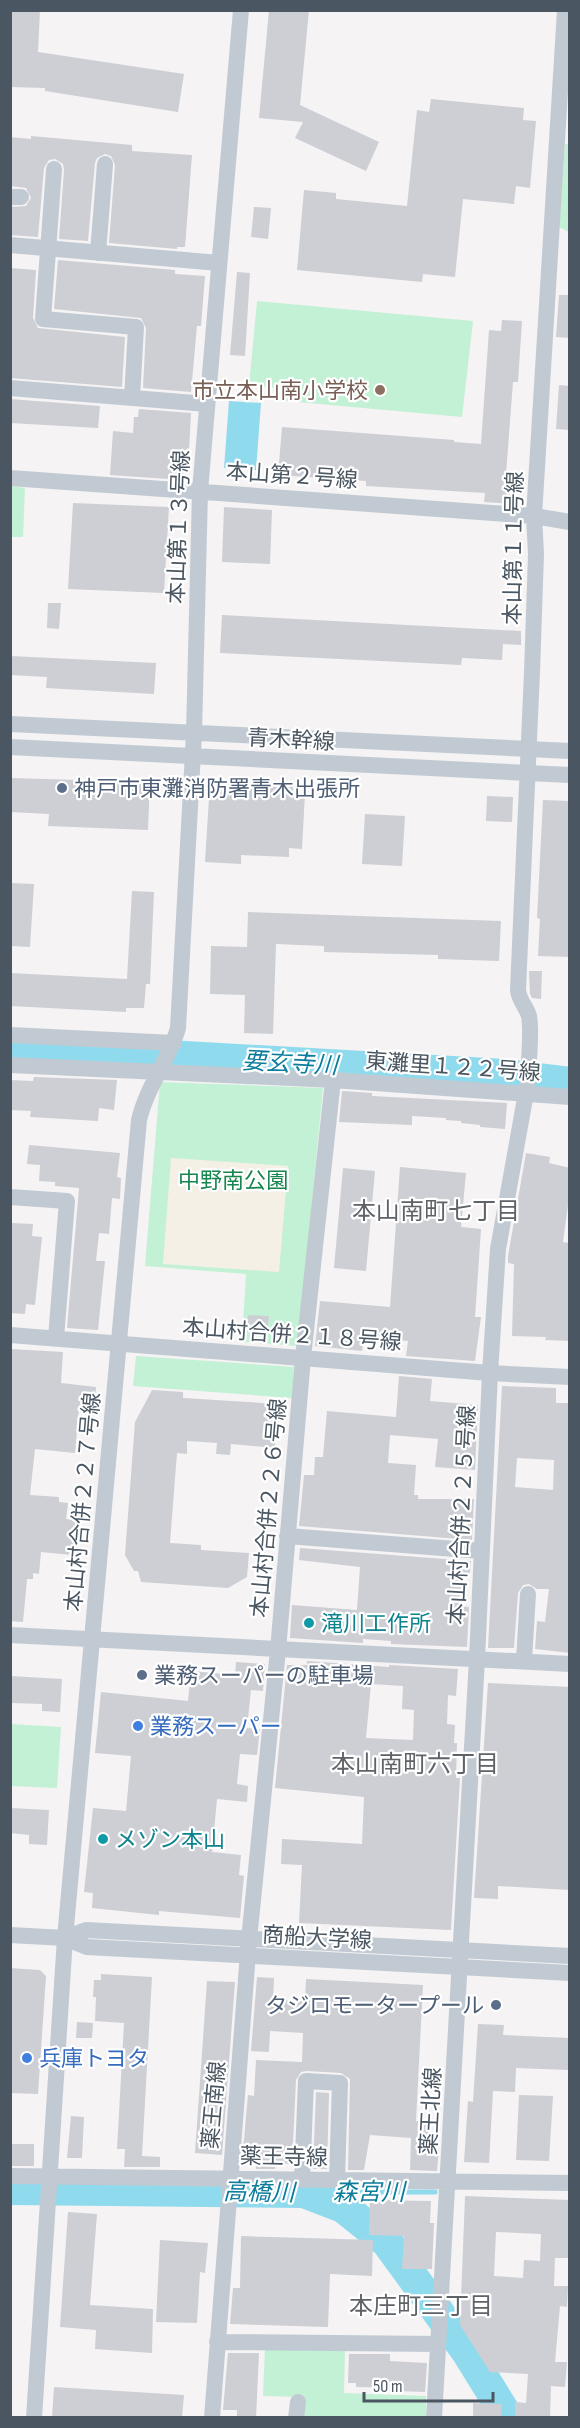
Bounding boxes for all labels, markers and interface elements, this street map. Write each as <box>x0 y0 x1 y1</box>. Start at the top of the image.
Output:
place label: 市立本山南小学校 <box>192 378 368 405</box>
marker: 市立本山南小学校 <box>373 383 387 397</box>
street label: 本山第１３号線 <box>163 450 196 604</box>
street label: 本山第２号線 <box>225 458 359 495</box>
street label: 本山第１１号線 <box>500 471 529 625</box>
street label: 青木幹線 <box>246 725 336 756</box>
place label: 神戸市東灘消防署青木出張所 <box>74 776 360 803</box>
marker: 神戸市東灘消防署青木出張所 <box>55 781 69 795</box>
water label: 要玄寺川 <box>241 1047 342 1081</box>
street label: 東灘里１２２号線 <box>364 1048 542 1087</box>
park label: 中野南公園 <box>178 1168 288 1195</box>
district label: 本山南町七丁目 <box>352 1197 520 1226</box>
street label: 本山村合併２１８号線 <box>181 1314 403 1357</box>
street label: 本山村合併２２７号線 <box>60 1391 107 1613</box>
street label: 本山村合併２２６号線 <box>246 1397 293 1619</box>
street label: 本山村合併２２５号線 <box>443 1405 482 1626</box>
place label: 滝川工作所 <box>321 1611 431 1638</box>
marker: 滝川工作所 <box>302 1616 316 1630</box>
place label: 業務スーパーの駐車場 <box>154 1663 374 1690</box>
marker: 業務スーパーの駐車場 <box>135 1668 149 1682</box>
place label: 業務スーパー <box>150 1714 282 1741</box>
marker: 業務スーパー <box>131 1719 145 1733</box>
district label: 本山南町六丁目 <box>331 1750 499 1779</box>
place label: メゾン本山 <box>115 1827 225 1854</box>
marker: メゾン本山 <box>96 1832 110 1846</box>
street label: 商船大学線 <box>261 1922 373 1955</box>
place label: タジロモータープール <box>265 1993 484 2020</box>
marker: タジロモータープール <box>489 1998 503 2012</box>
place label: 兵庫トヨタ <box>39 2046 149 2073</box>
marker: 兵庫トヨタ <box>20 2051 34 2065</box>
street label: 薬王南線 <box>197 2060 232 2150</box>
street label: 薬王北線 <box>416 2066 447 2156</box>
street label: 薬王寺線 <box>240 2143 328 2172</box>
water label: 高橋川 <box>223 2177 298 2208</box>
water label: 森宮川 <box>333 2178 408 2207</box>
district label: 本庄町三丁目 <box>349 2292 493 2321</box>
scale bar <box>364 2365 493 2403</box>
text: 50 m <box>373 2376 403 2397</box>

